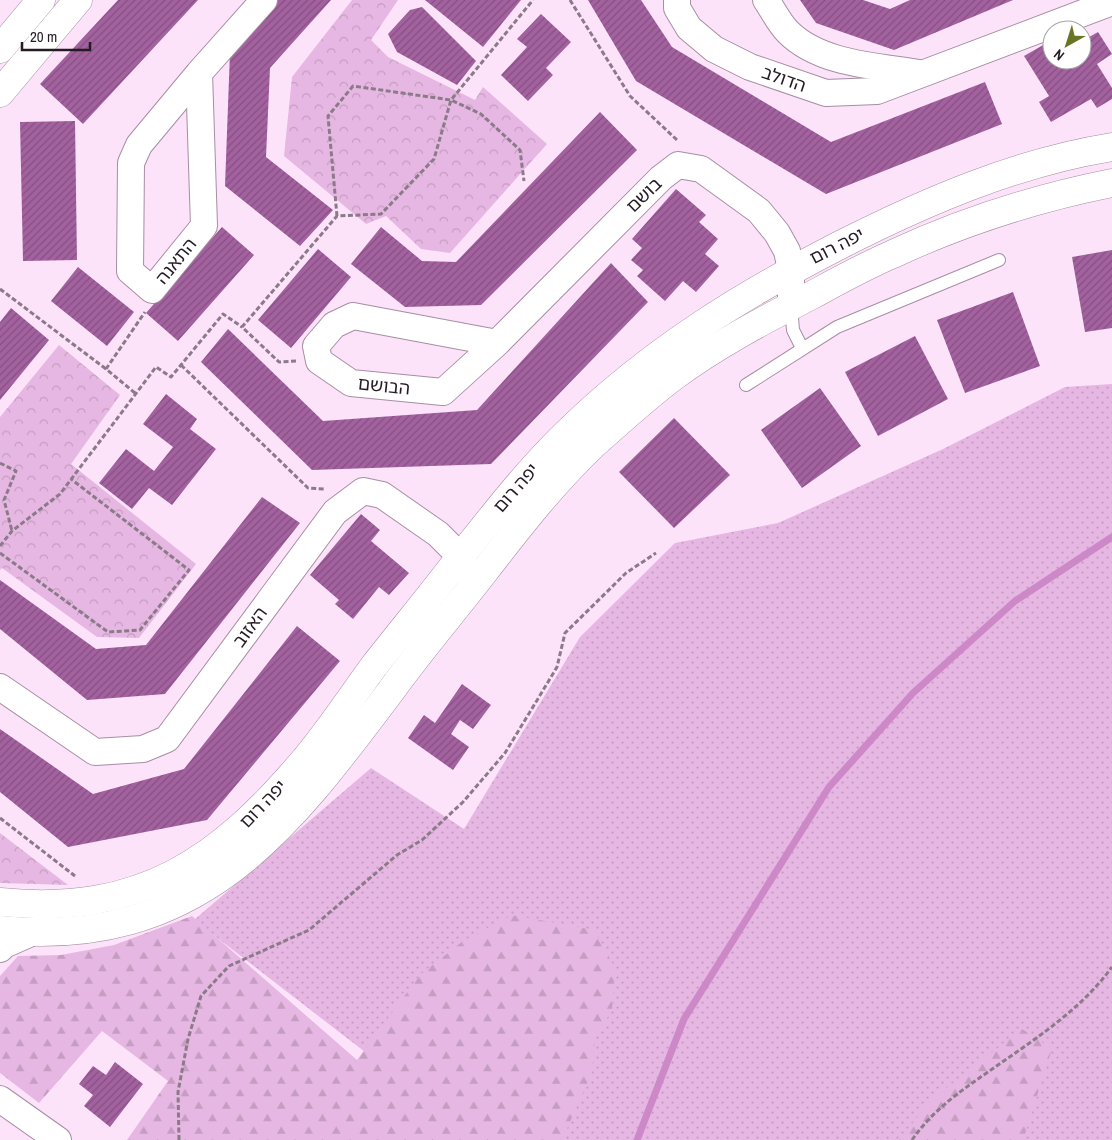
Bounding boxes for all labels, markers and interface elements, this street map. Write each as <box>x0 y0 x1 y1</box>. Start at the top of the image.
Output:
scale bar <box>22 20 90 52</box>
north arrow <box>1042 20 1092 70</box>
text: 20 m <box>30 26 57 47</box>
text: N <box>1050 45 1068 65</box>
street label: הדולב <box>759 59 810 98</box>
street label: בושם <box>620 171 667 218</box>
street label: יפה רום <box>805 221 868 270</box>
street label: התאנה <box>149 232 202 289</box>
street label: הבושם <box>357 370 411 401</box>
street label: יפה רום <box>487 458 544 518</box>
street label: האזוב <box>226 601 273 652</box>
street label: יפה רום <box>233 774 292 833</box>

